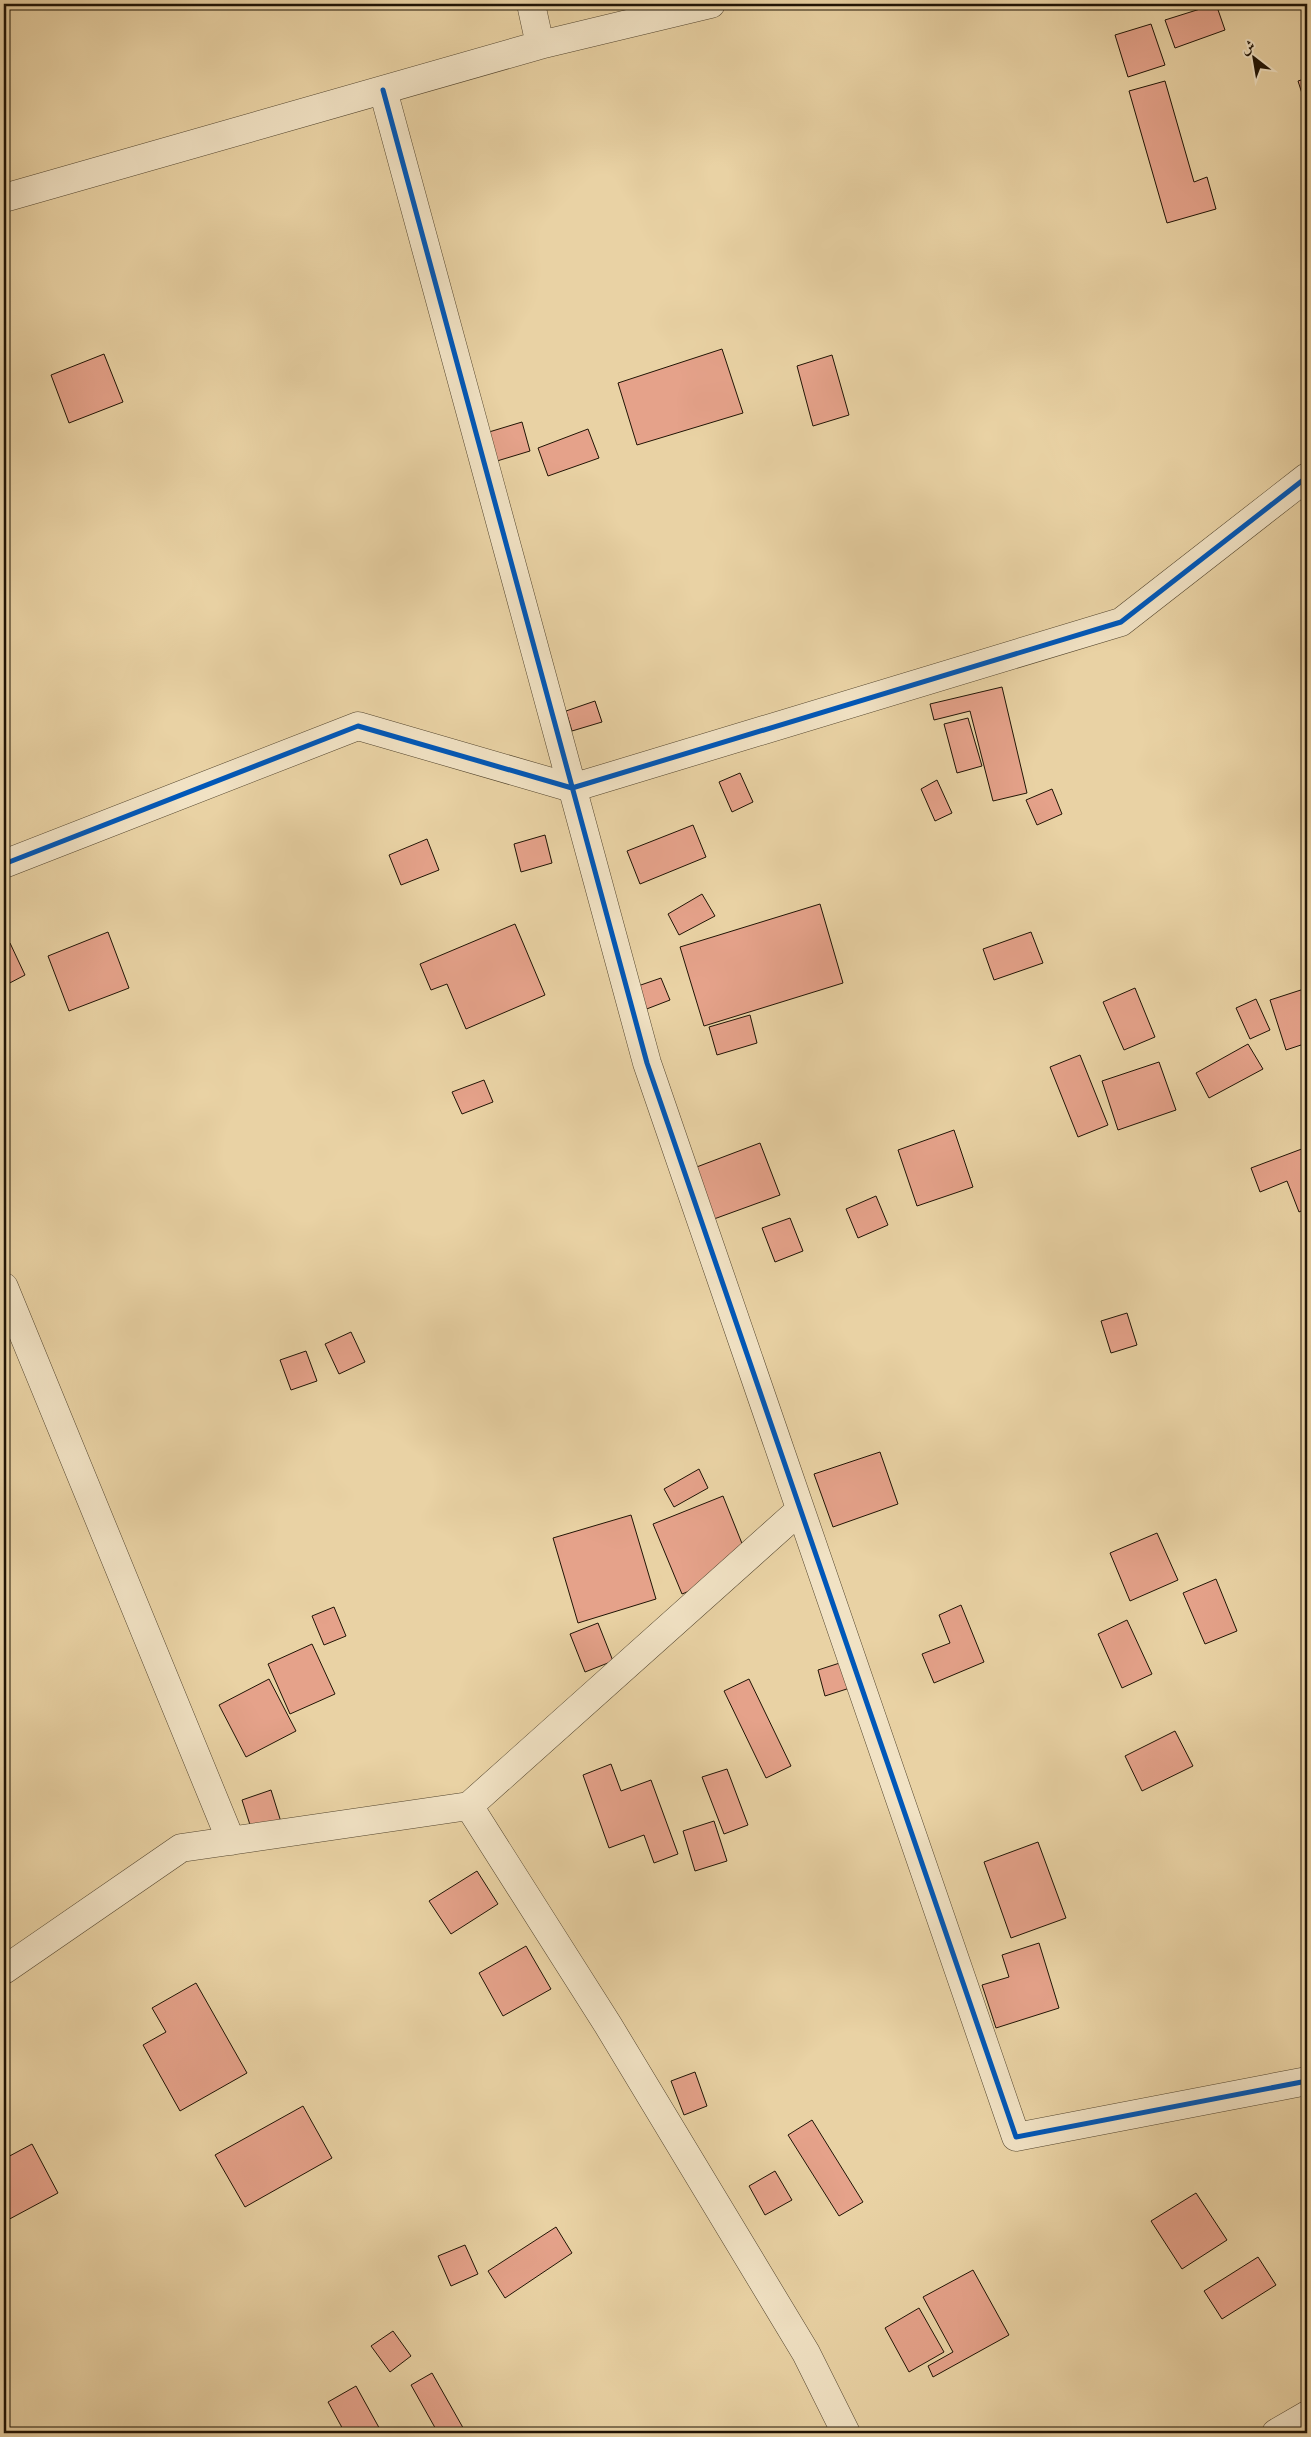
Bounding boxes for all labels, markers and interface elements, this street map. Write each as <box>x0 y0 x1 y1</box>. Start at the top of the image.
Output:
north arrow <box>1228 32 1278 82</box>
text: ش <box>1236 35 1259 59</box>

